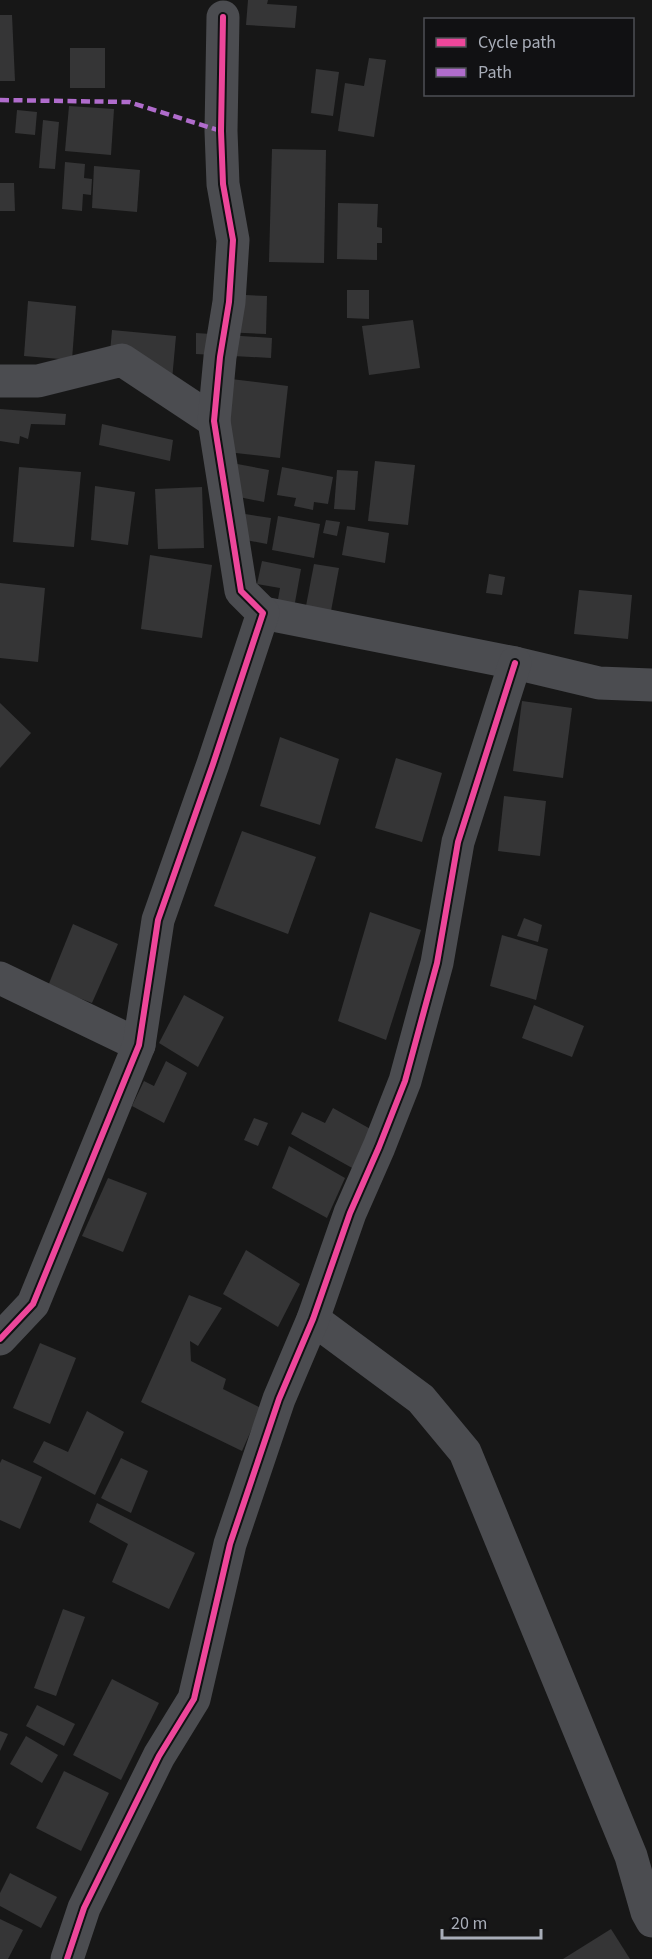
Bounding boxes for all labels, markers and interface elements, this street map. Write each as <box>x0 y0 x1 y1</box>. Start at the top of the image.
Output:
legend <box>424 18 634 96</box>
text: Cycle path <box>478 30 556 55</box>
text: Path <box>478 60 512 85</box>
scale bar <box>442 1902 541 1940</box>
text: 20 m <box>451 1911 487 1936</box>

